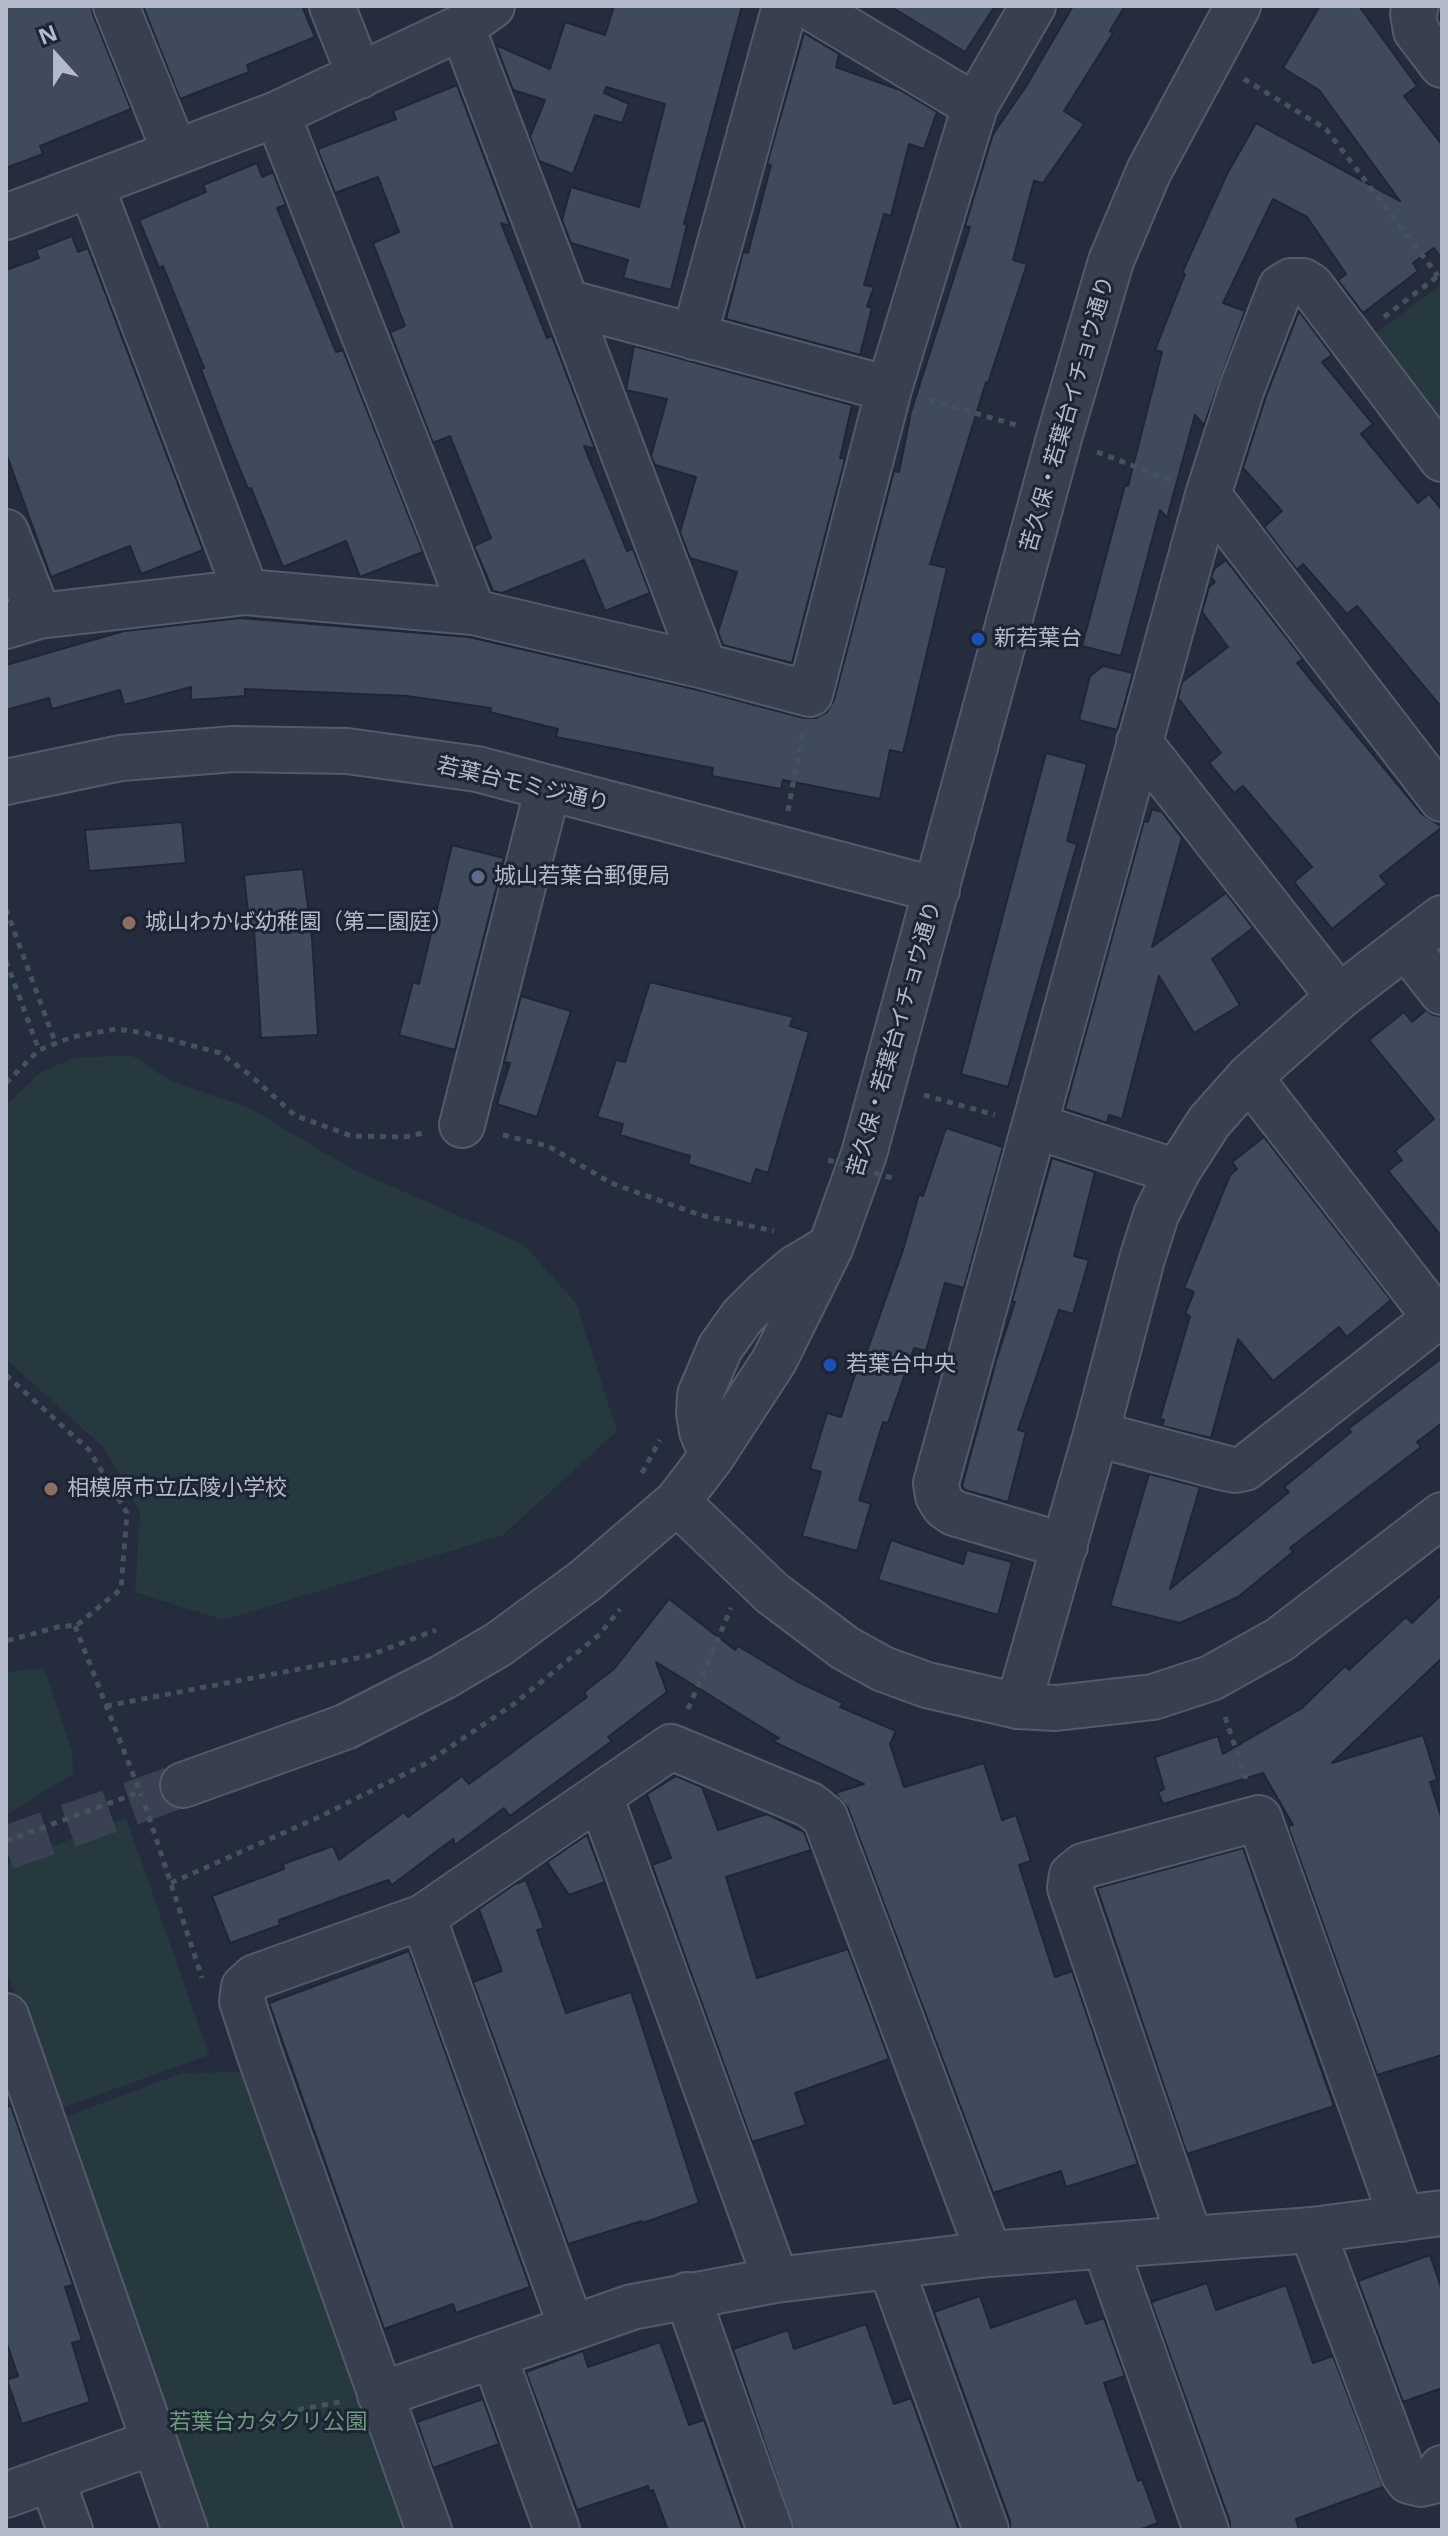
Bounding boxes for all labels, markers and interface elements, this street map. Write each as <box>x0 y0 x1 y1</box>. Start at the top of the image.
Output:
north arrow <box>16 16 96 96</box>
text: N <box>34 16 61 51</box>
street label: 苦久保・若葉台イチョウ通り <box>1016 273 1120 555</box>
place label: 新若葉台 <box>994 626 1082 652</box>
marker: 新若葉台 <box>969 630 987 648</box>
street label: 若葉台モミジ通り <box>434 752 612 818</box>
place label: 城山若葉台郵便局 <box>494 864 670 890</box>
marker: 城山若葉台郵便局 <box>469 868 487 886</box>
street label: 苦久保・若葉台イチョウ通り <box>843 898 947 1180</box>
place label: 城山わかば幼稚園（第二園庭） <box>145 910 453 936</box>
marker: 城山わかば幼稚園（第二園庭） <box>120 914 138 932</box>
place label: 若葉台中央 <box>846 1352 956 1378</box>
marker: 若葉台中央 <box>821 1356 839 1374</box>
place label: 相模原市立広陵小学校 <box>67 1476 287 1502</box>
marker: 相模原市立広陵小学校 <box>42 1480 60 1498</box>
park label: 若葉台カタクリ公園 <box>169 2410 367 2436</box>

